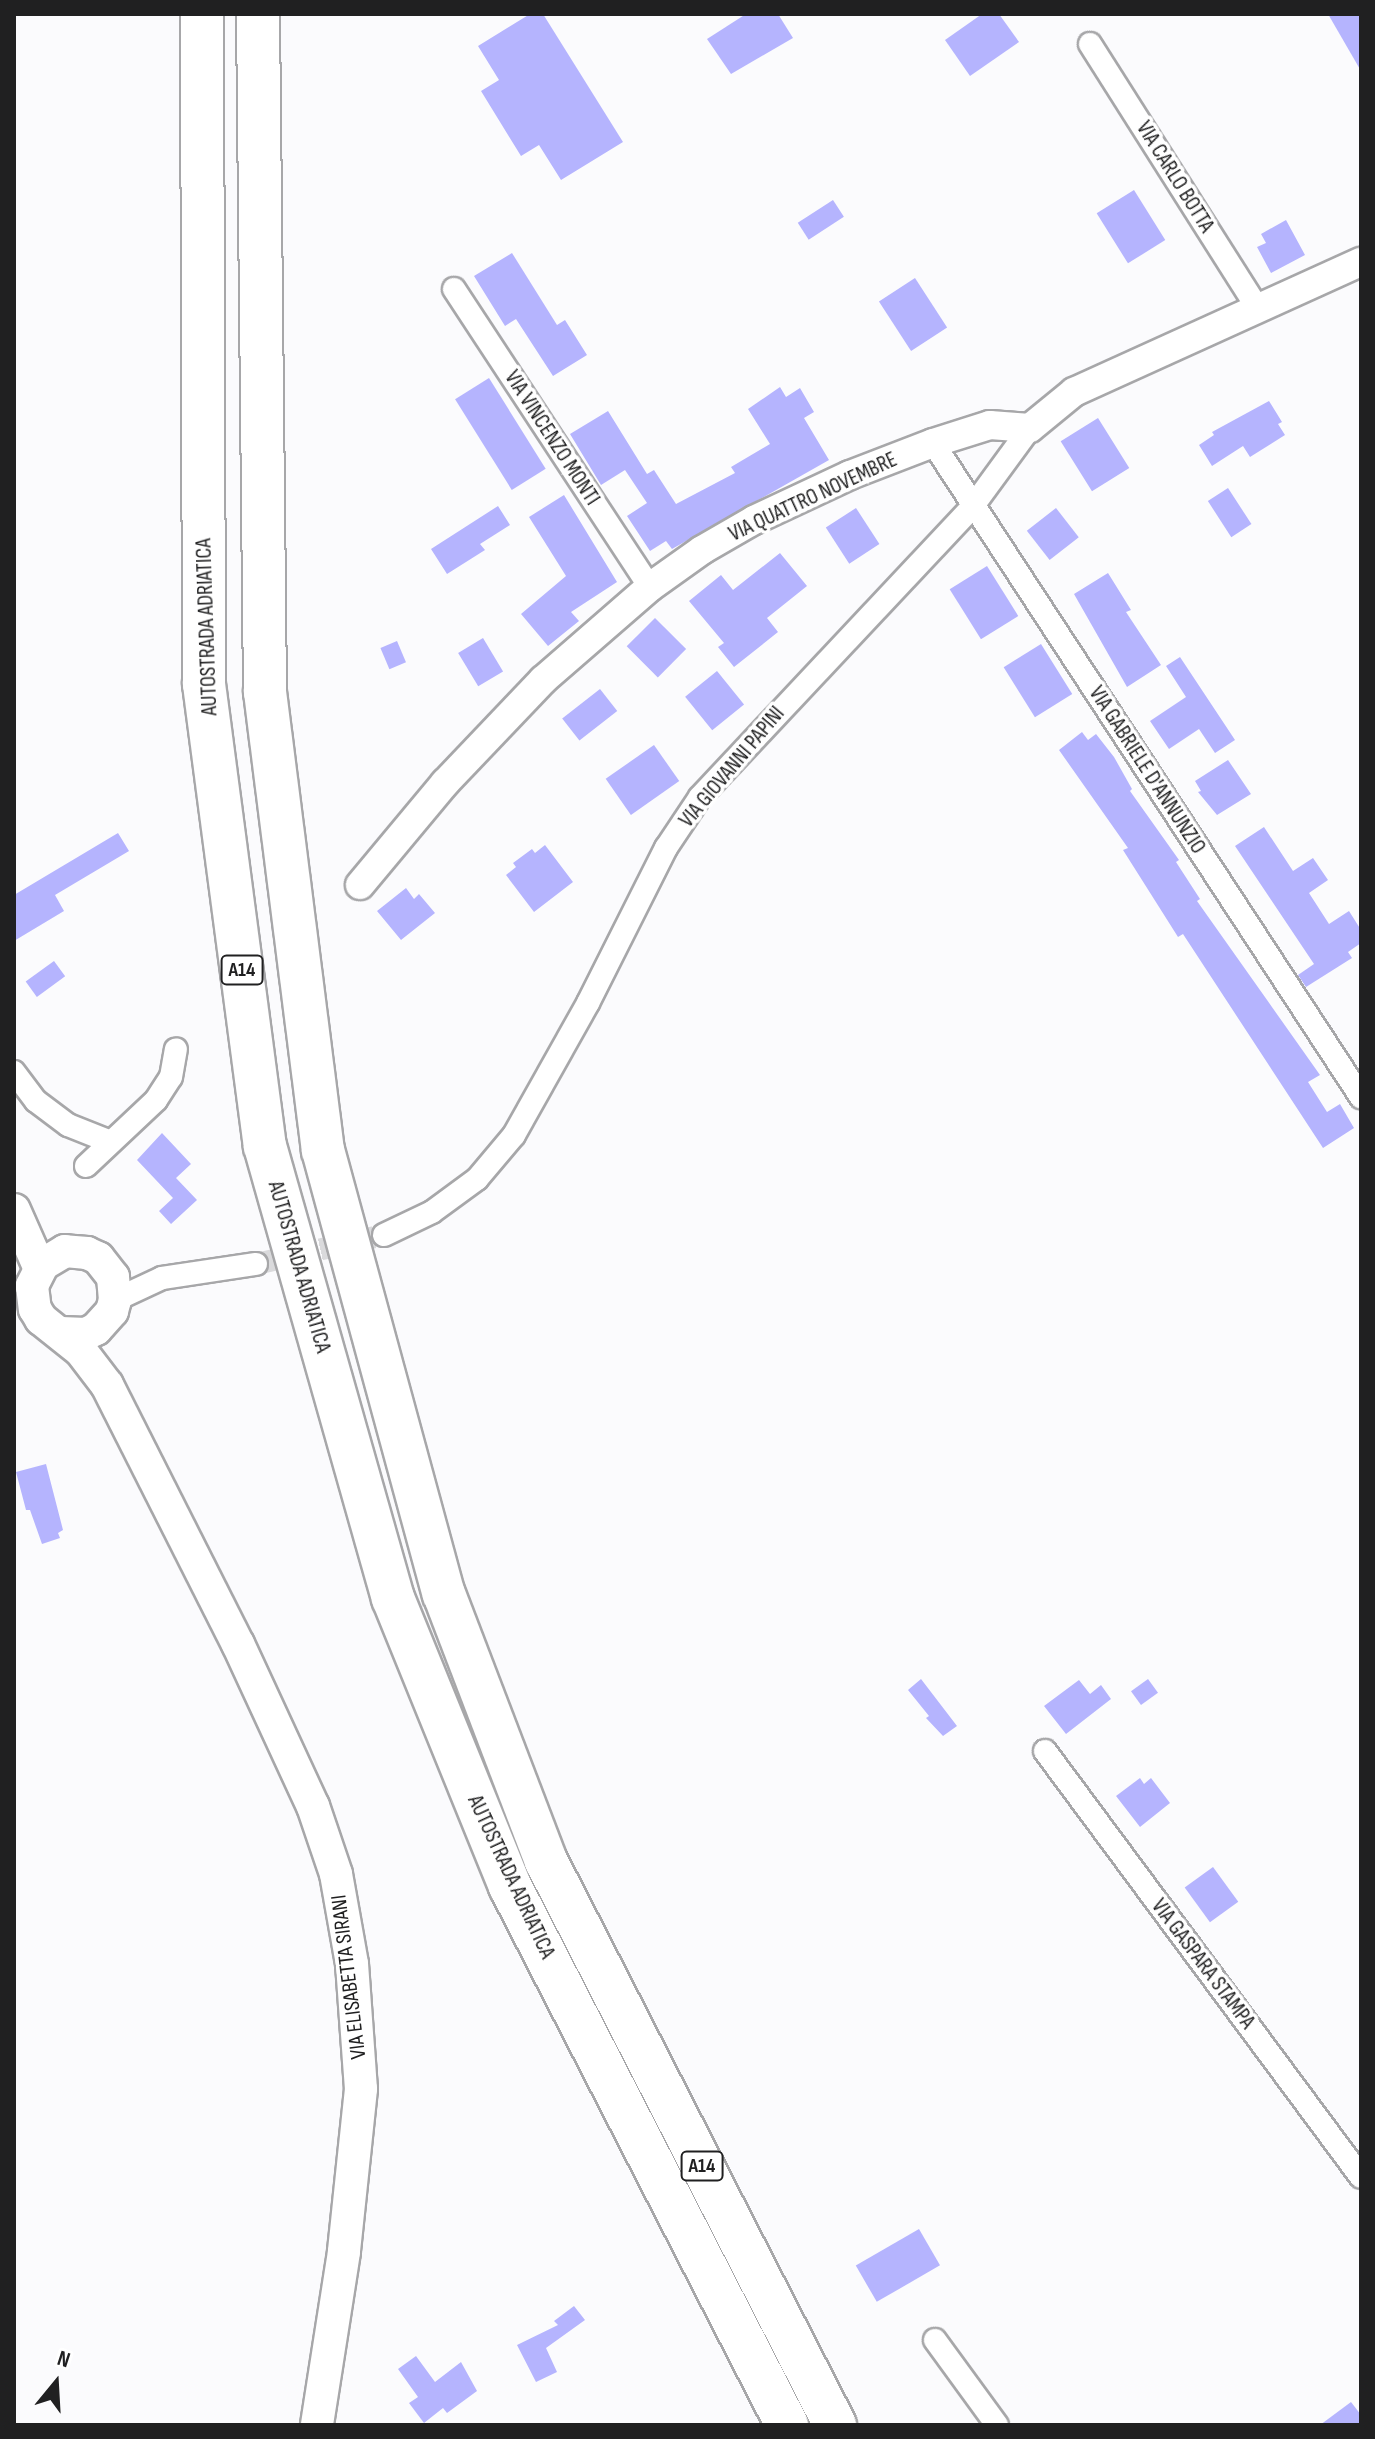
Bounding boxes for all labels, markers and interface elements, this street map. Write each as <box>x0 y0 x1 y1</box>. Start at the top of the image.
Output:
street label: VIA CARLO BOTTA <box>1130 116 1220 238</box>
street label: VIA VINCENZO MONTI <box>499 366 605 510</box>
street label: VIA QUATTRO NOVEMBRE <box>725 446 901 548</box>
street label: AUTOSTRADA ADRIATICA <box>191 538 223 716</box>
street label: VIA GABRIELE D'ANNUNZIO <box>1083 681 1211 859</box>
street label: VIA GIOVANNI PAPINI <box>674 701 790 833</box>
road number: A14 <box>220 954 264 986</box>
street label: AUTOSTRADA ADRIATICA <box>262 1178 336 1356</box>
street label: AUTOSTRADA ADRIATICA <box>462 1791 560 1963</box>
street label: VIA ELISABETTA SIRANI <box>326 1893 372 2061</box>
street label: VIA GASPARA STAMPA <box>1145 1894 1261 2034</box>
road number: A14 <box>680 2150 724 2182</box>
north arrow <box>16 2343 96 2423</box>
text: N <box>54 2345 73 2374</box>

